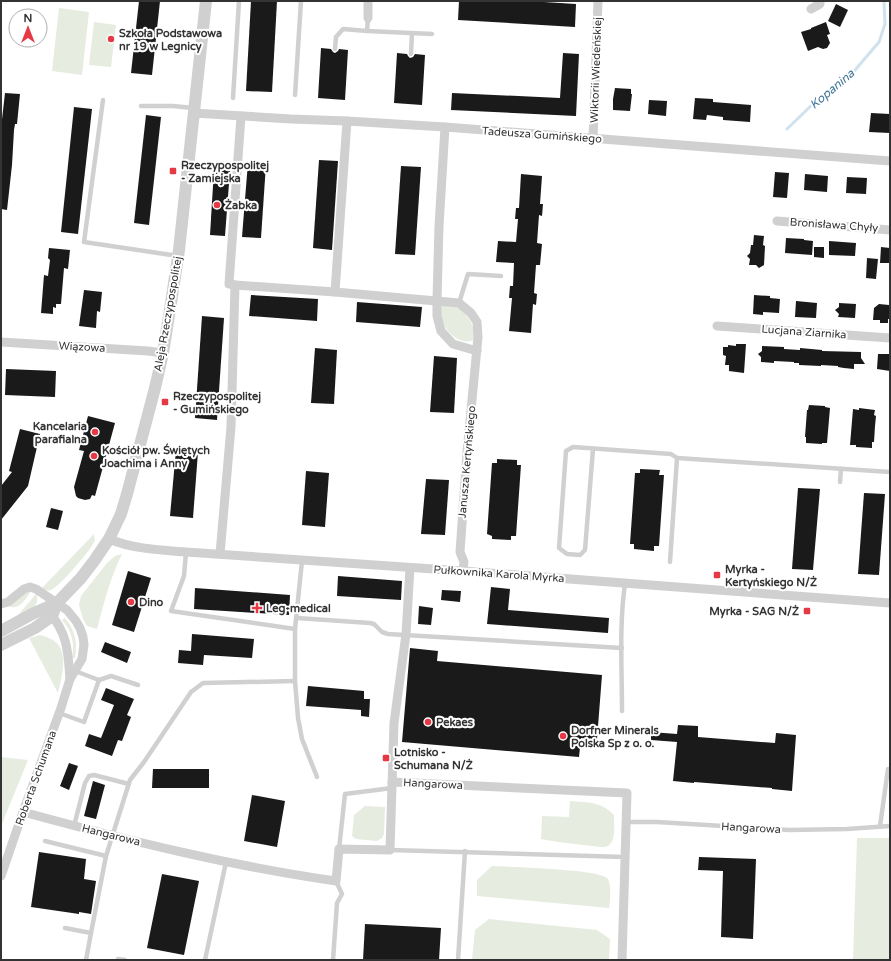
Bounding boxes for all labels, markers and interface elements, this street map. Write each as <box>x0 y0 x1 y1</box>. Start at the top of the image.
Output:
north arrow <box>8 8 48 48</box>
text: N <box>24 12 32 25</box>
street label: Wiktorii Wiedeńskiej <box>588 17 604 123</box>
place label: Szkoła Podstawowa nr 19 w Legnicy <box>119 27 222 54</box>
marker: Szkoła Podstawowa nr 19 w Legnicy <box>106 34 116 44</box>
water label: Kopanina <box>807 66 857 112</box>
street label: Tadeusza Gumińskiego <box>482 124 603 146</box>
place label: Rzeczypospolitej - Zamiejska <box>181 159 269 186</box>
marker: Rzeczypospolitej - Zamiejska <box>168 166 178 176</box>
place label: Żabka <box>225 198 257 212</box>
marker: Żabka <box>212 200 222 210</box>
street label: Bronisława Chyły <box>789 215 879 235</box>
street label: Aleja Rzeczypospolitej <box>151 255 185 373</box>
street label: Lucjana Ziarnika <box>761 323 847 341</box>
street label: Wiązowa <box>58 339 106 355</box>
place label: Rzeczypospolitej - Gumińskiego <box>173 390 261 417</box>
marker: Rzeczypospolitej - Gumińskiego <box>160 397 170 407</box>
street label: Janusza Kertyńskiego <box>456 405 478 519</box>
place label: Kancelaria parafialna <box>33 420 87 447</box>
marker: Kancelaria parafialna <box>90 427 100 437</box>
place label: Kościół pw. Świętych Joachima i Anny <box>101 443 210 471</box>
marker: Kościół pw. Świętych Joachima i Anny <box>89 451 99 461</box>
street label: Pułkownika Karola Myrka <box>433 563 565 585</box>
place label: Myrka - Kertyńskiego N/Ż <box>725 563 817 590</box>
marker: Myrka - Kertyńskiego N/Ż <box>712 570 722 580</box>
place label: Dino <box>139 596 164 609</box>
marker: Dino <box>126 597 136 607</box>
marker: Leg-medical <box>251 602 263 614</box>
place label: Leg-medical <box>266 602 331 616</box>
place label: Myrka - SAG N/Ż <box>709 604 799 619</box>
marker: Myrka - SAG N/Ż <box>802 606 812 616</box>
place label: Pekaes <box>436 716 474 729</box>
marker: Pekaes <box>423 717 433 727</box>
place label: Dorfner Minerals Polska Sp z o. o. <box>571 724 659 751</box>
street label: Roberta Schumana <box>13 729 59 827</box>
marker: Dorfner Minerals Polska Sp z o. o. <box>558 731 568 741</box>
place label: Lotnisko - Schumana N/Ż <box>394 746 473 772</box>
marker: Lotnisko - Schumana N/Ż <box>381 753 391 763</box>
street label: Hangarowa <box>403 776 463 792</box>
street label: Hangarowa <box>721 820 781 836</box>
street label: Hangarowa <box>80 821 142 849</box>

